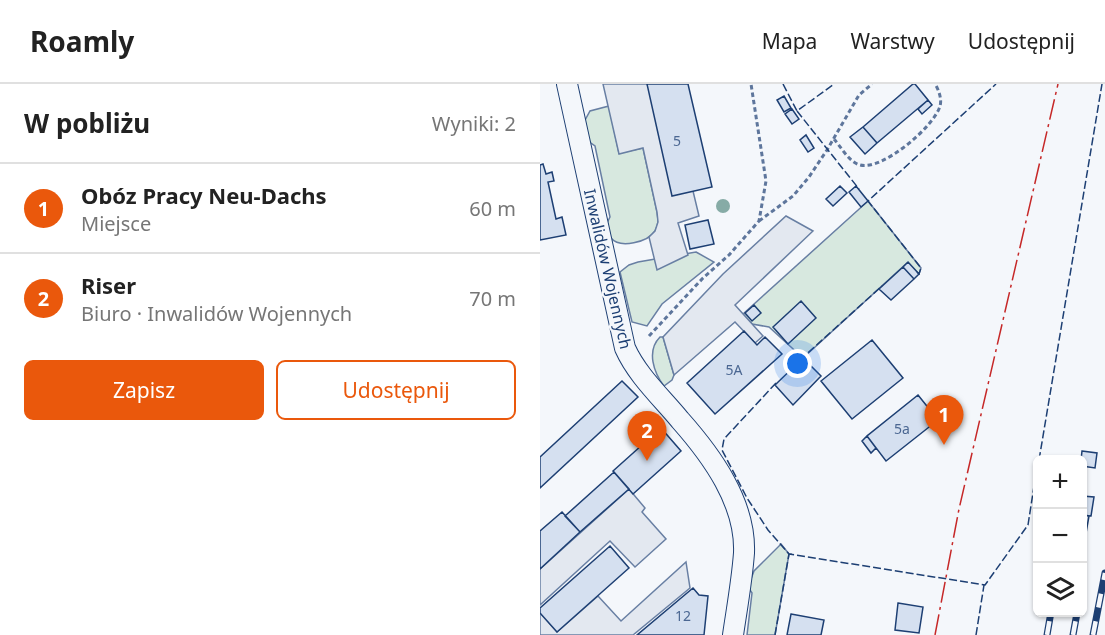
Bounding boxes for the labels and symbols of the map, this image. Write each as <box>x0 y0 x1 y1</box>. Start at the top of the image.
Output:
house number: 5 <box>673 131 681 150</box>
street label: Inwalidów Wojennych <box>579 187 637 351</box>
your location <box>783 349 812 378</box>
house number: 5A <box>726 360 743 379</box>
pin: 1 <box>924 396 964 445</box>
pin: 2 <box>628 412 666 461</box>
house number: 5a <box>894 419 910 438</box>
house number: 12 <box>675 606 691 625</box>

